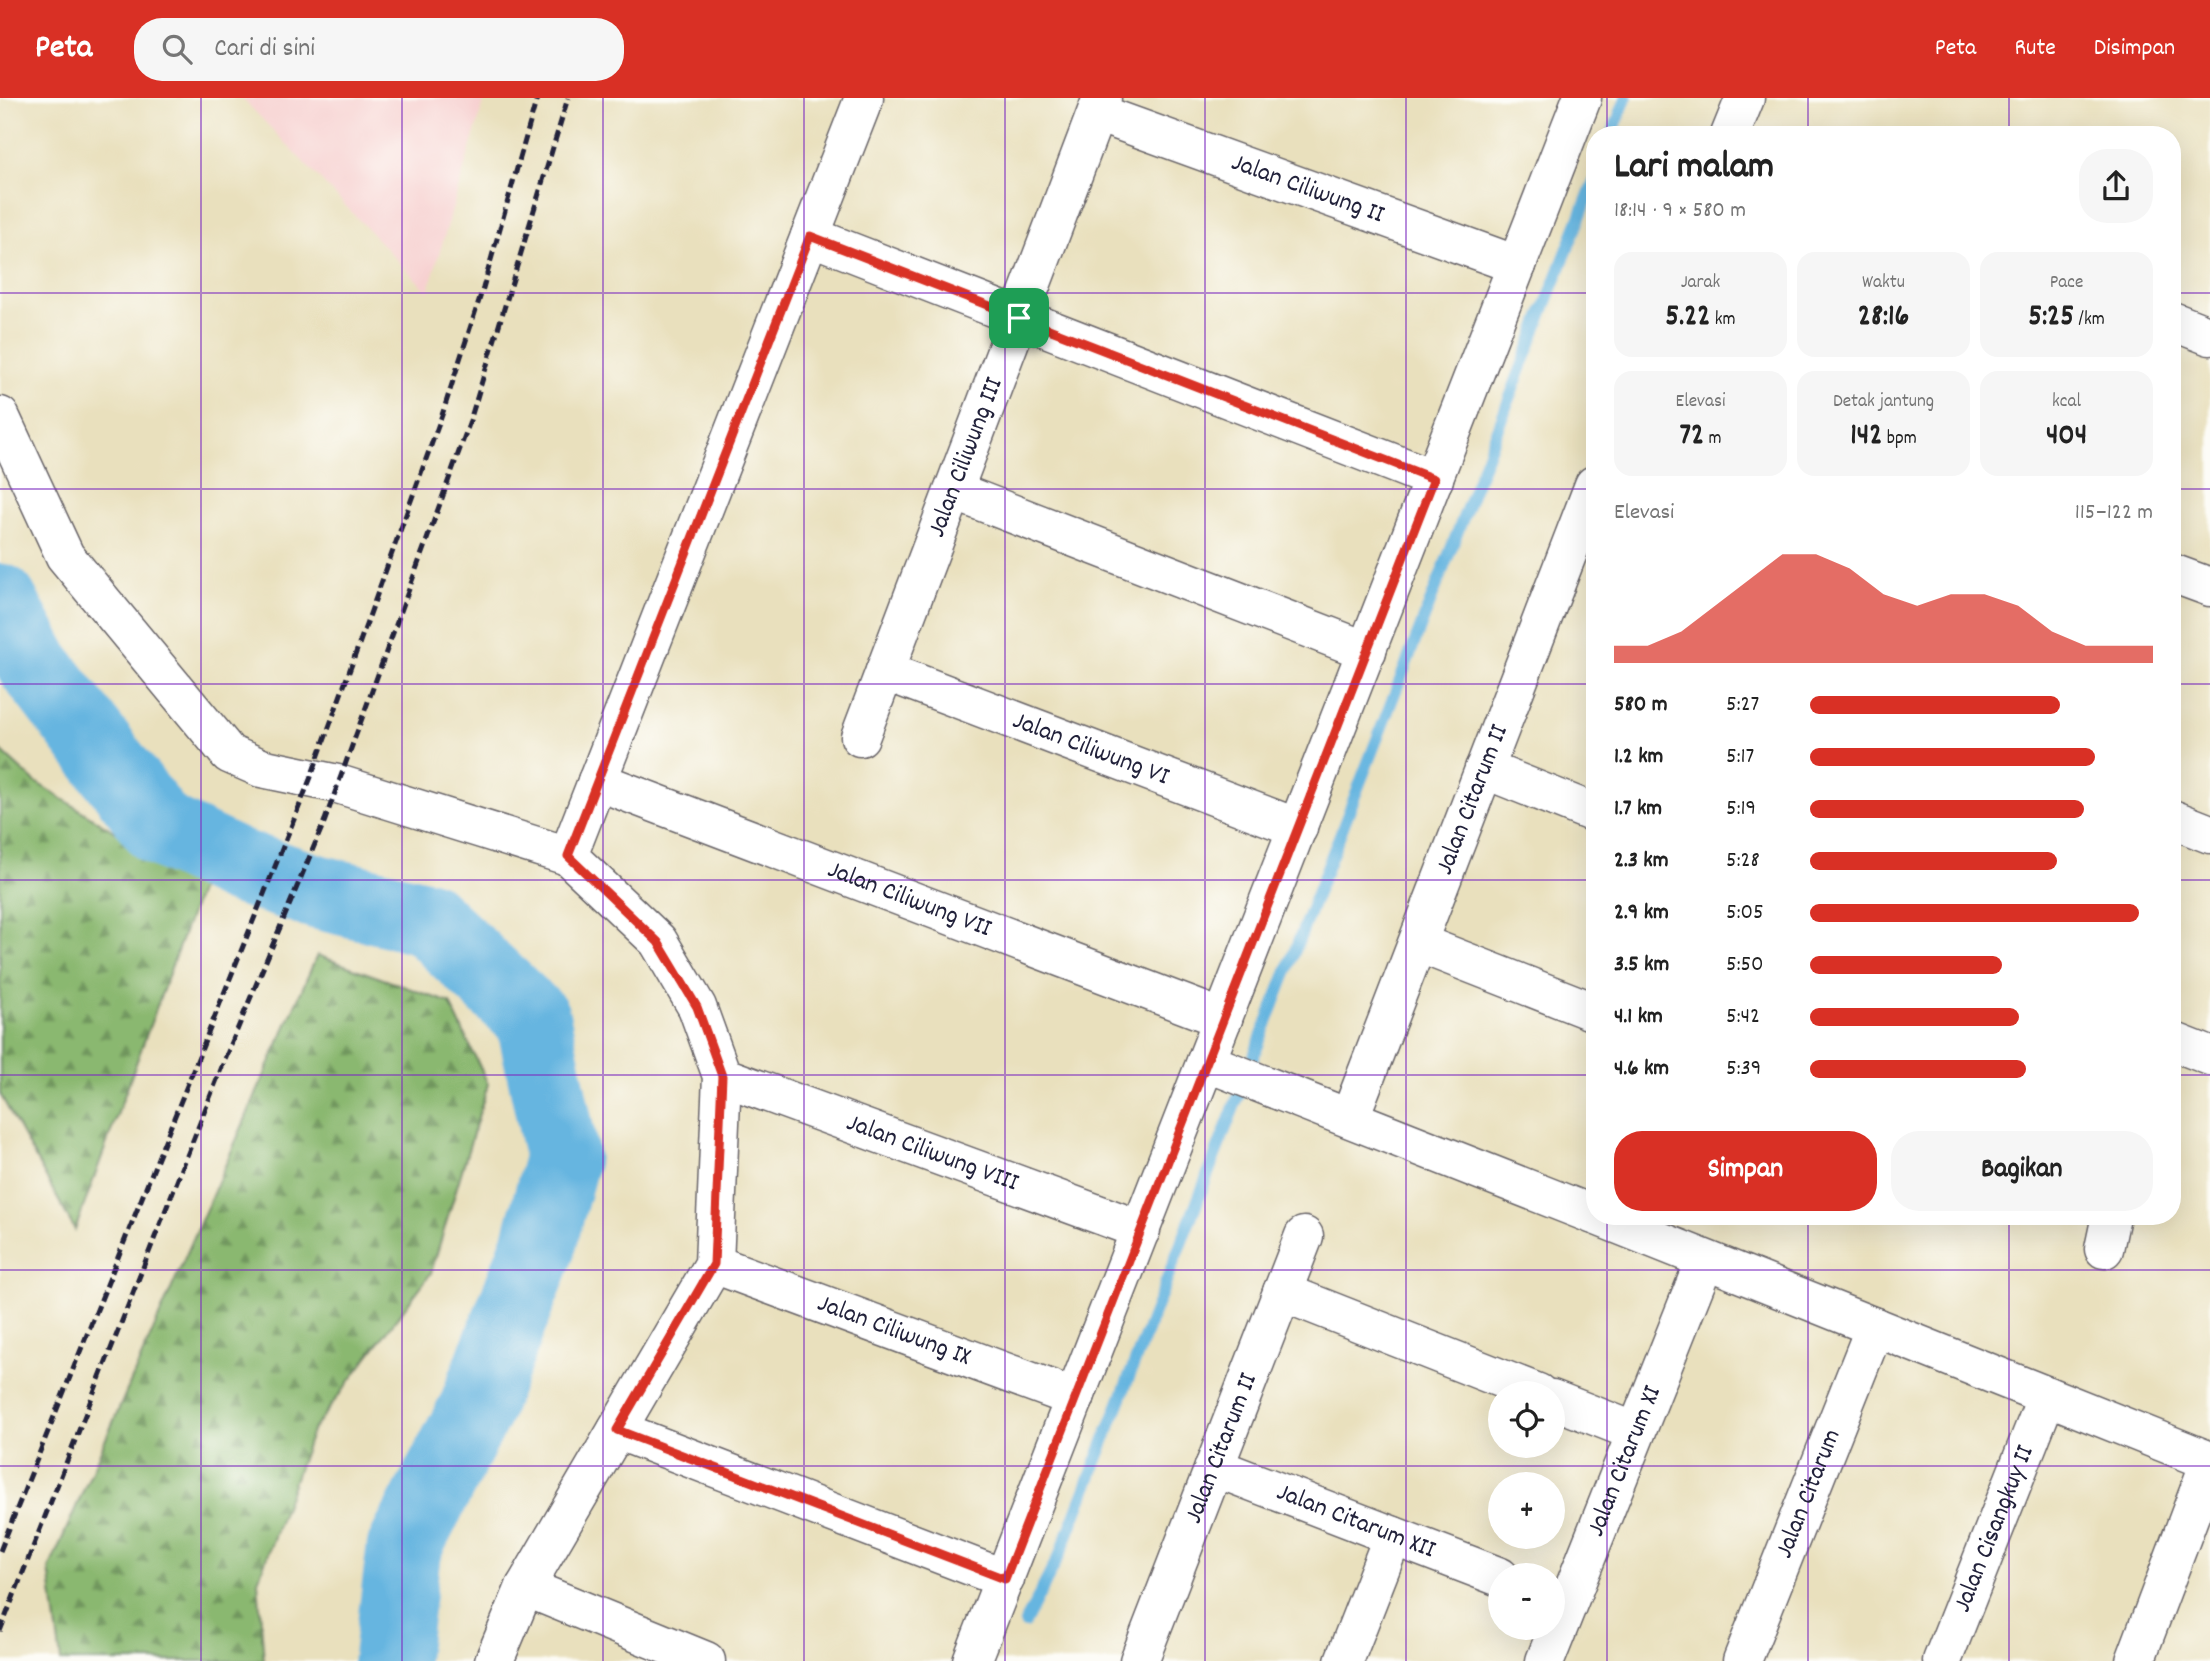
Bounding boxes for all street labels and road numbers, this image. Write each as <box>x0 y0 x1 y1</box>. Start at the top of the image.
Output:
street label: Jalan Ciliwung II <box>1226 145 1389 234</box>
street label: Jalan Ciliwung III <box>919 372 1013 543</box>
street label: Jalan Ciliwung VI <box>1007 703 1174 796</box>
street label: Jalan Citarum II <box>1427 719 1518 880</box>
street label: Jalan Ciliwung VII <box>822 852 996 948</box>
street label: Jalan Ciliwung VIII <box>841 1105 1023 1202</box>
street label: Jalan Ciliwung IX <box>812 1285 976 1376</box>
street label: Jalan Citarum II <box>1176 1368 1267 1529</box>
street label: Jalan Citarum XI <box>1578 1380 1671 1542</box>
street label: Jalan Citarum <box>1766 1424 1851 1564</box>
street label: Jalan Cisangkuy II <box>1945 1440 2044 1618</box>
street label: Jalan Citarum XII <box>1271 1474 1441 1569</box>

